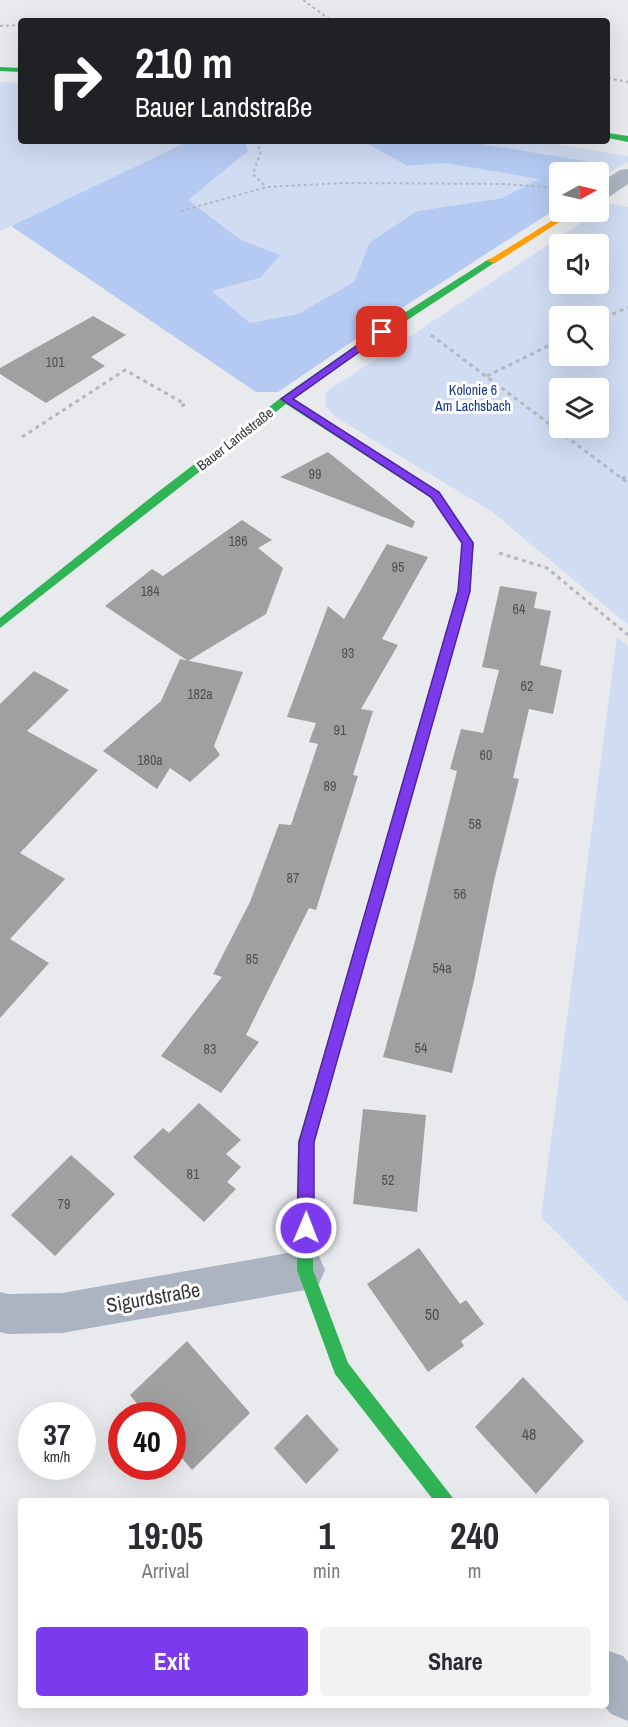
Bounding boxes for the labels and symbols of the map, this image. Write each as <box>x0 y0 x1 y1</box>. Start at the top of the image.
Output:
north arrow <box>549 162 609 222</box>
pin <box>356 306 407 357</box>
house number: 101 <box>45 353 65 371</box>
park label: Kolonie 6 Am Lachsbach <box>434 381 511 415</box>
street label: Bauer Landstraße <box>193 404 277 474</box>
house number: 99 <box>309 465 321 483</box>
house number: 186 <box>228 532 248 550</box>
house number: 95 <box>392 558 404 576</box>
house number: 184 <box>140 582 160 600</box>
house number: 64 <box>513 600 526 618</box>
house number: 93 <box>342 644 354 662</box>
house number: 62 <box>521 677 533 695</box>
house number: 182a <box>187 685 213 703</box>
house number: 91 <box>334 721 347 739</box>
house number: 60 <box>480 746 492 764</box>
house number: 180a <box>137 751 163 769</box>
house number: 89 <box>324 777 336 795</box>
house number: 58 <box>469 815 481 833</box>
house number: 87 <box>287 869 299 887</box>
house number: 56 <box>454 885 466 903</box>
house number: 85 <box>246 950 258 968</box>
house number: 54a <box>432 959 452 977</box>
house number: 54 <box>415 1039 428 1057</box>
house number: 83 <box>204 1040 216 1058</box>
house number: 81 <box>187 1165 200 1183</box>
house number: 52 <box>382 1171 394 1189</box>
house number: 79 <box>58 1195 70 1213</box>
position arrow <box>274 1196 338 1260</box>
street label: Sigurdstraße <box>104 1275 202 1319</box>
house number: 50 <box>425 1303 439 1325</box>
speed limit sign: 40 <box>108 1402 186 1480</box>
house number: 48 <box>522 1423 536 1445</box>

